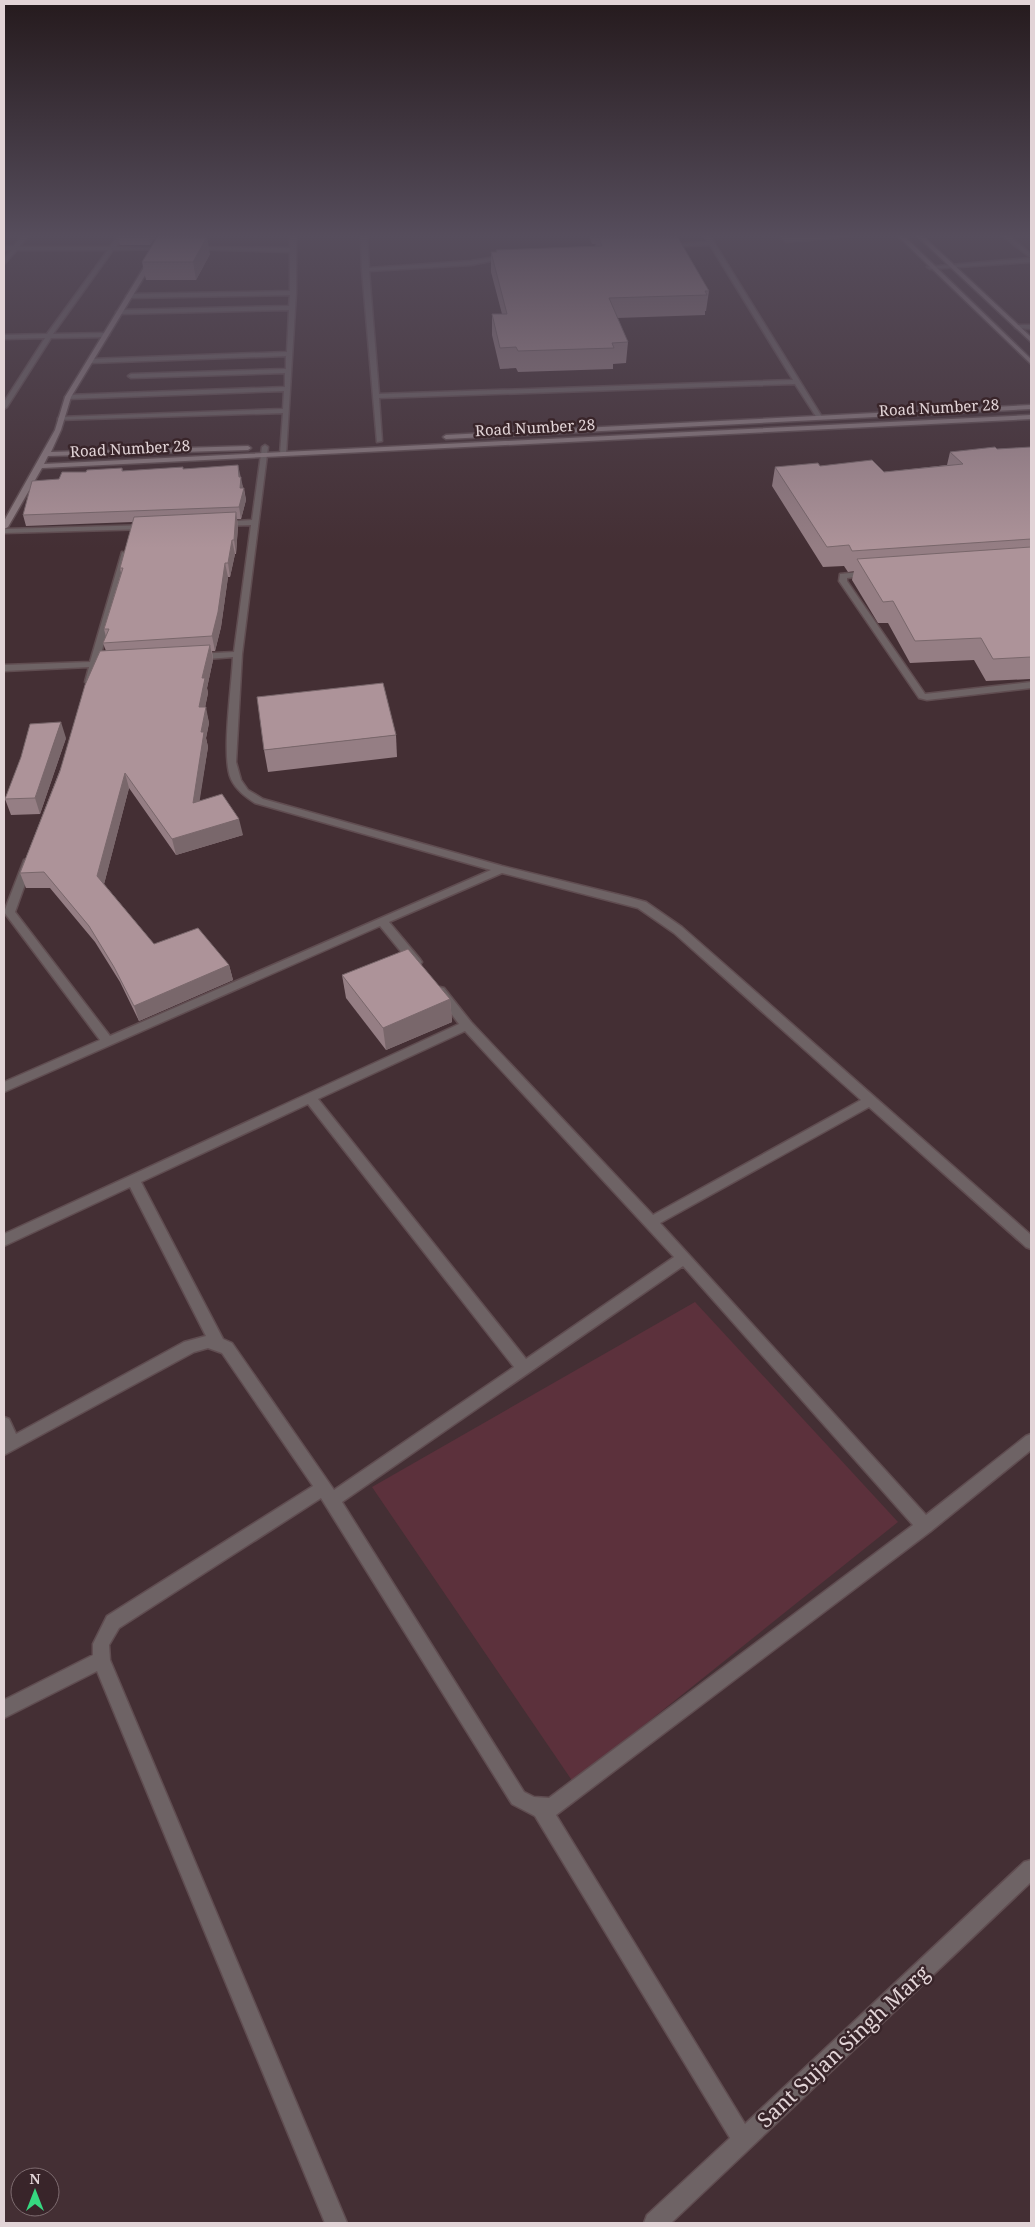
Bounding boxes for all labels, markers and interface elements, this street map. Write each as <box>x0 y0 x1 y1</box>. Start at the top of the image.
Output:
street label: Road Number 28 <box>878 394 1000 420</box>
street label: Road Number 28 <box>474 414 596 440</box>
street label: Road Number 28 <box>69 435 191 461</box>
street label: Sant Sujan Singh Marg <box>751 1958 936 2133</box>
north arrow <box>10 2167 60 2217</box>
text: N <box>29 2169 41 2188</box>

